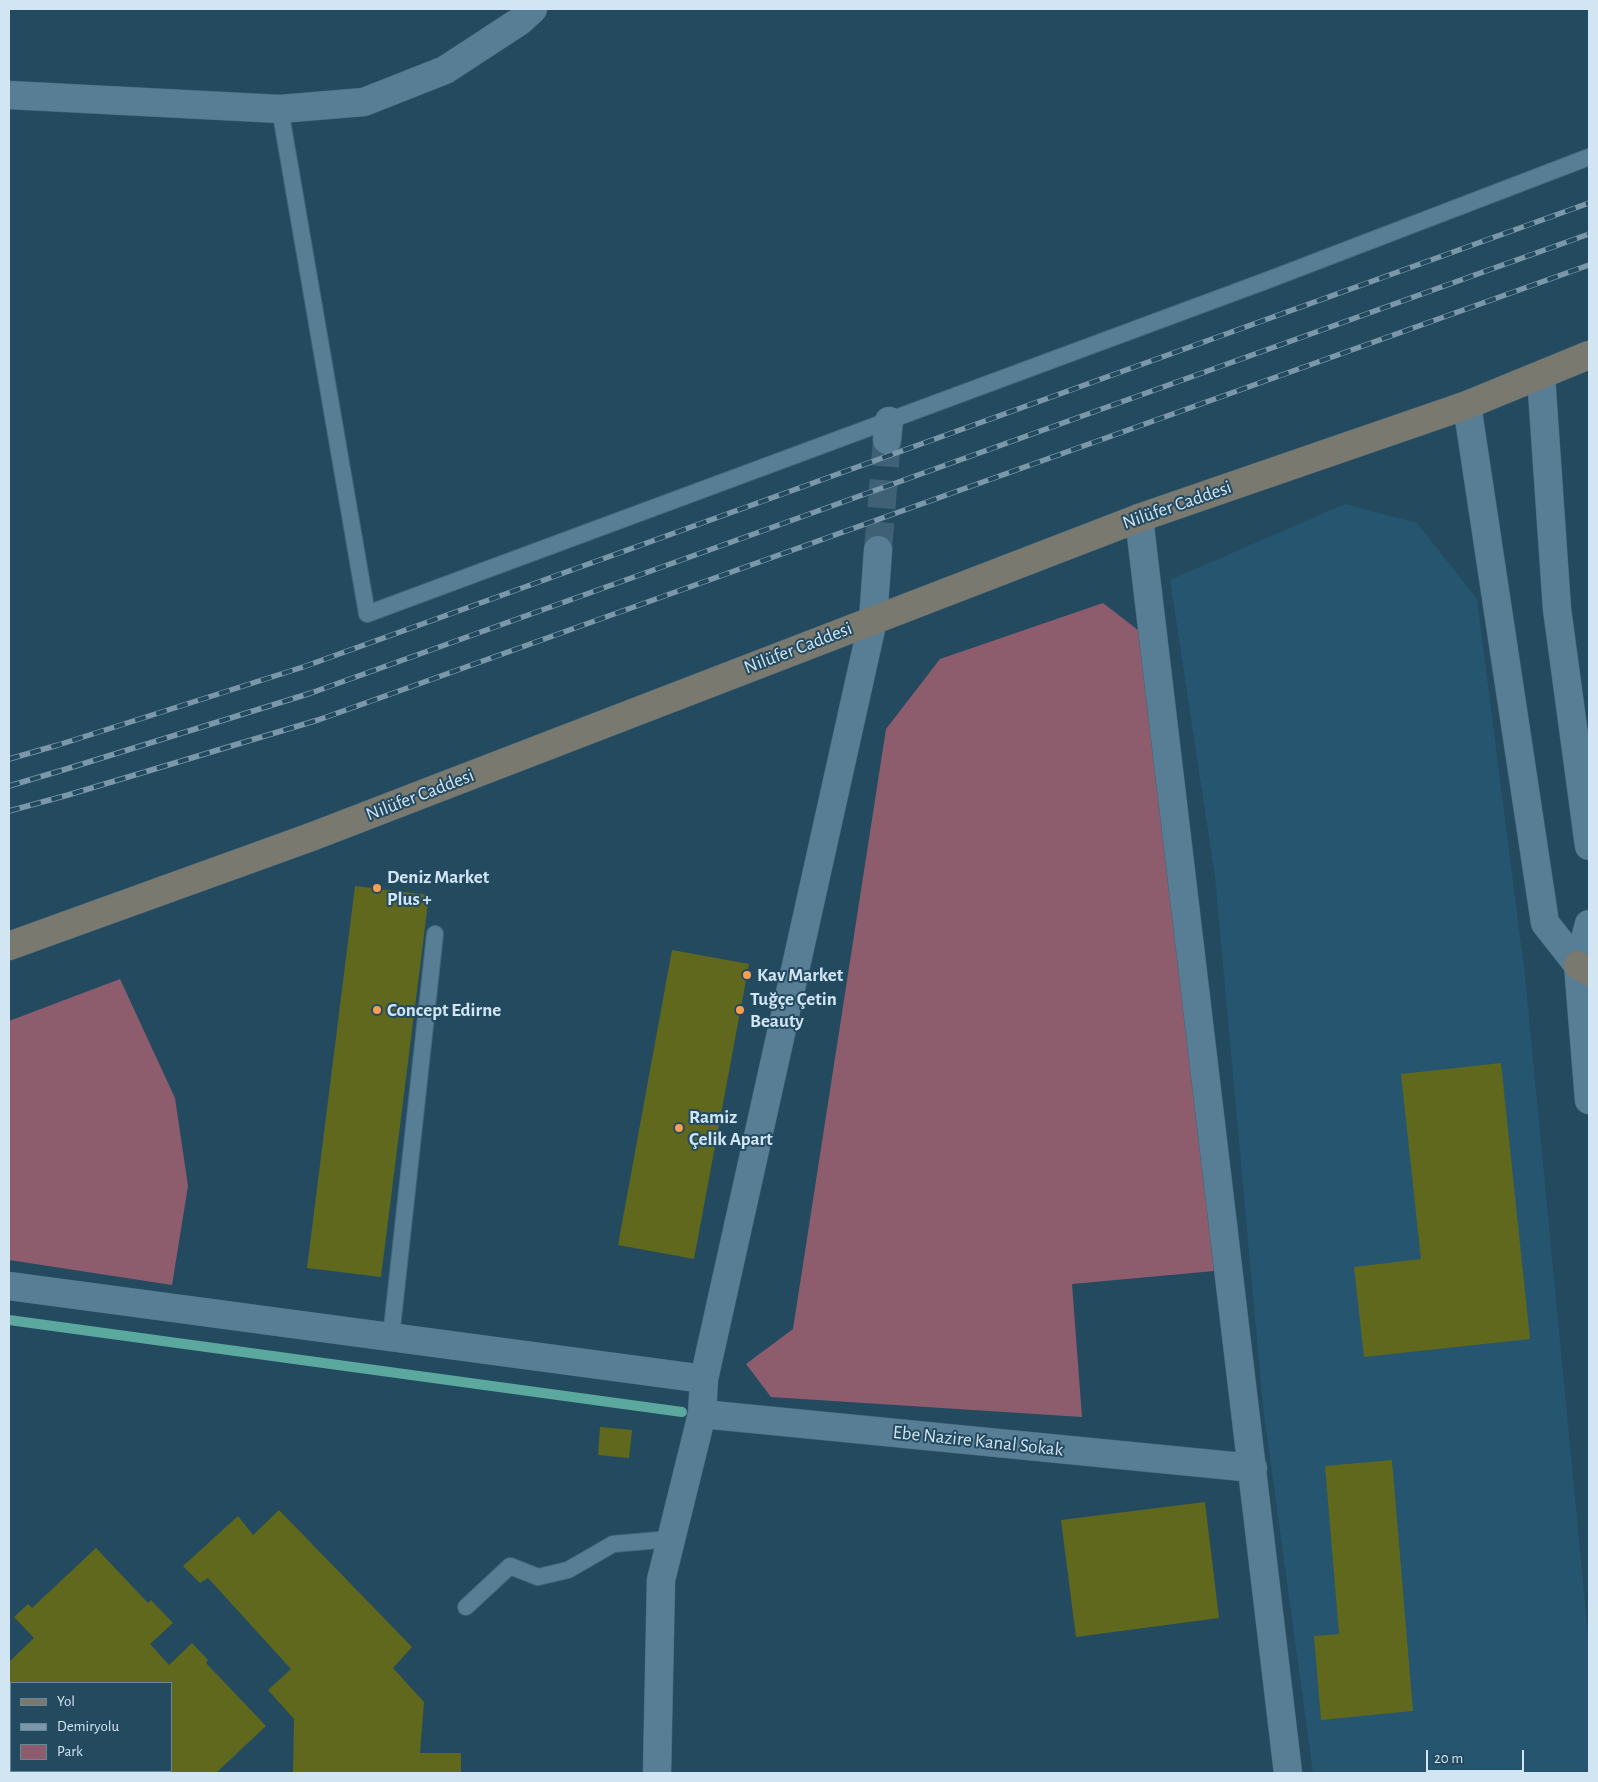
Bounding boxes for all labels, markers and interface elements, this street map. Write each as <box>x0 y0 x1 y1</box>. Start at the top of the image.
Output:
street label: Nilüfer Caddesi <box>1119 476 1235 534</box>
street label: Nilüfer Caddesi <box>741 617 855 679</box>
street label: Nilüfer Caddesi <box>363 764 477 826</box>
place label: Deniz Market Plus + <box>387 866 489 910</box>
marker: Deniz Market Plus + <box>371 882 383 894</box>
place label: Kav Market <box>757 964 843 986</box>
marker: Kav Market <box>741 969 753 981</box>
place label: Tuğçe Çetin Beauty <box>750 988 837 1032</box>
place label: Concept Edirne <box>387 999 501 1021</box>
marker: Concept Edirne <box>371 1004 383 1016</box>
marker: Tuğçe Çetin Beauty <box>734 1004 746 1016</box>
place label: Ramiz Çelik Apart <box>689 1106 773 1150</box>
marker: Ramiz Çelik Apart <box>673 1122 685 1134</box>
street label: Ebe Nazire Kanal Sokak <box>892 1421 1064 1461</box>
legend <box>10 1682 172 1772</box>
text: Yol <box>57 1694 75 1709</box>
text: Demiryolu <box>57 1719 119 1734</box>
scale bar <box>1428 1740 1526 1772</box>
text: Park <box>57 1744 83 1759</box>
text: 20 m <box>1434 1751 1463 1766</box>

